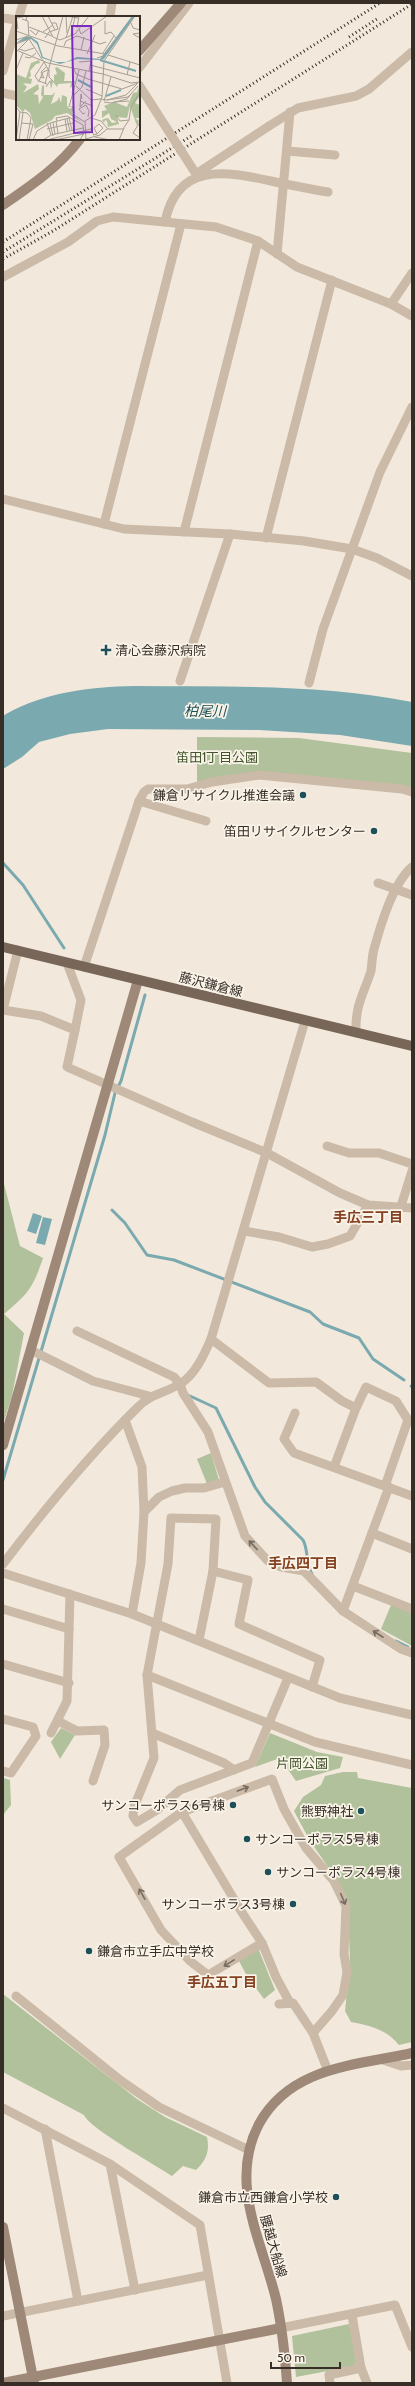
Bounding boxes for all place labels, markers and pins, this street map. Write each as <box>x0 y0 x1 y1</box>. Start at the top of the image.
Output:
place label: 清心会藤沢病院 <box>115 642 206 658</box>
marker: 清心会藤沢病院 <box>100 644 112 656</box>
place label: 鎌倉リサイクル推進会議 <box>153 787 295 803</box>
marker: 鎌倉リサイクル推進会議 <box>298 790 308 800</box>
place label: 笛田リサイクルセンター <box>224 823 366 839</box>
marker: 笛田リサイクルセンター <box>369 826 379 836</box>
place label: サンコーポラス6号棟 <box>101 1797 225 1813</box>
marker: サンコーポラス6号棟 <box>228 1800 238 1810</box>
place label: 熊野神社 <box>301 1803 353 1819</box>
marker: 熊野神社 <box>356 1806 366 1816</box>
place label: サンコーポラス5号棟 <box>255 1831 379 1847</box>
marker: サンコーポラス5号棟 <box>242 1834 252 1844</box>
place label: サンコーポラス4号棟 <box>276 1864 400 1880</box>
marker: サンコーポラス4号棟 <box>263 1867 273 1877</box>
place label: サンコーポラス3号棟 <box>161 1896 285 1912</box>
marker: サンコーポラス3号棟 <box>288 1899 298 1909</box>
place label: 鎌倉市立手広中学校 <box>97 1943 214 1959</box>
marker: 鎌倉市立手広中学校 <box>84 1946 94 1956</box>
place label: 鎌倉市立西鎌倉小学校 <box>198 2189 328 2205</box>
marker: 鎌倉市立西鎌倉小学校 <box>331 2192 341 2202</box>

